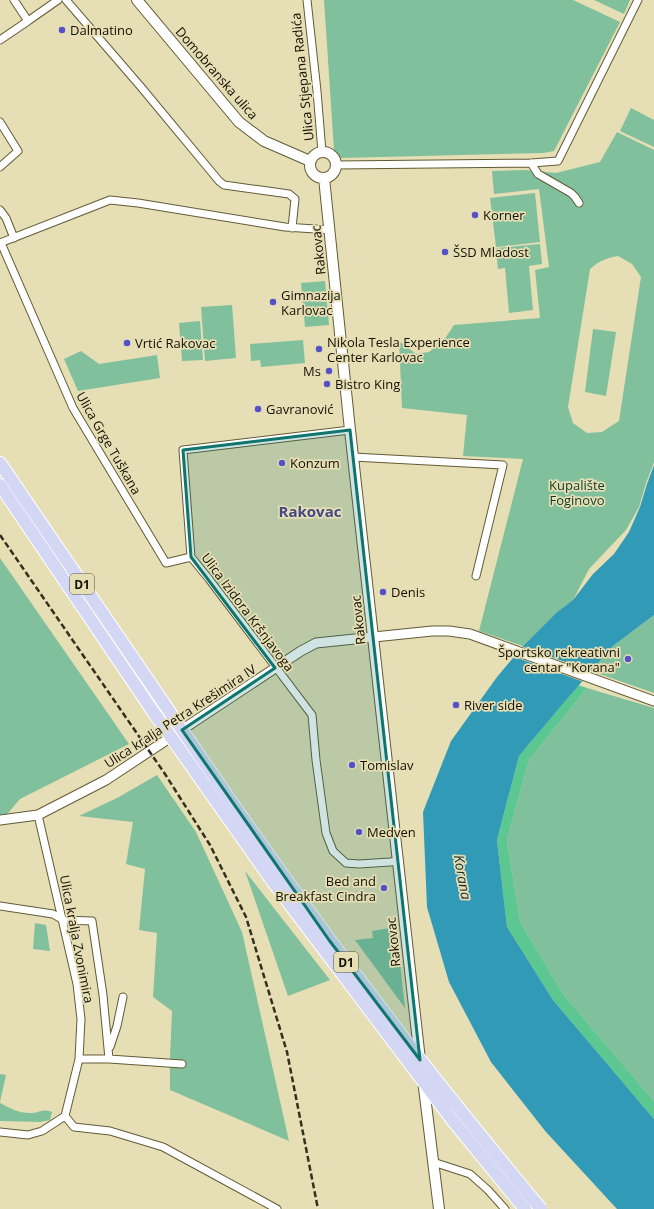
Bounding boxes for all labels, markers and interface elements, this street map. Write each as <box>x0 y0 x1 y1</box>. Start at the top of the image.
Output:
street label: Ulica Stjepana Radića <box>286 12 318 142</box>
place label: Dalmatino <box>70 21 133 39</box>
street label: Domobranska ulica <box>172 23 262 123</box>
marker: Dalmatino <box>57 25 67 35</box>
place label: Korner <box>483 206 525 224</box>
marker: Korner <box>470 210 480 220</box>
street label: Rakovac <box>306 224 330 276</box>
place label: ŠSD Mladost <box>453 243 529 261</box>
marker: ŠSD Mladost <box>440 247 450 257</box>
place label: Gimnazija Karlovac <box>281 286 341 319</box>
marker: Gimnazija Karlovac <box>268 297 278 307</box>
place label: Nikola Tesla Experience Center Karlovac <box>327 333 470 366</box>
place label: Vrtić Rakovac <box>135 334 215 352</box>
marker: Vrtić Rakovac <box>122 338 132 348</box>
marker: Nikola Tesla Experience Center Karlovac <box>314 344 324 354</box>
place label: Ms <box>303 362 321 380</box>
marker: Ms <box>324 366 334 376</box>
place label: Bistro King <box>335 375 400 393</box>
marker: Bistro King <box>322 379 332 389</box>
street label: Ulica Grge Tuškana <box>72 388 146 498</box>
place label: Gavranović <box>266 400 334 418</box>
marker: Gavranović <box>253 404 263 414</box>
place label: Konzum <box>290 454 340 472</box>
marker: Konzum <box>277 458 287 468</box>
park label: Kupalište Foginovo <box>549 476 605 509</box>
district label: Rakovac <box>279 501 342 521</box>
street label: Ulica Izidora Kršnjavoga <box>197 549 299 675</box>
road number: D1 <box>70 574 94 594</box>
place label: Denis <box>391 583 425 601</box>
marker: Denis <box>378 587 388 597</box>
street label: Rakovac <box>346 594 370 646</box>
place label: Športsko rekreativni centar "Korana" <box>498 643 620 676</box>
marker: Športsko rekreativni centar "Korana" <box>623 654 633 664</box>
street label: Ulica kralja Petra Krešimira IV <box>101 660 260 772</box>
place label: River side <box>464 696 523 714</box>
marker: River side <box>451 700 461 710</box>
place label: Tomislav <box>360 756 414 774</box>
marker: Tomislav <box>347 760 357 770</box>
place label: Medven <box>367 823 416 841</box>
marker: Medven <box>354 827 364 837</box>
water label: Korana <box>450 853 476 901</box>
place label: Bed and Breakfast Cindra <box>275 872 376 905</box>
street label: Ulica kralja Zvonimira <box>56 873 98 1005</box>
marker: Bed and Breakfast Cindra <box>379 883 389 893</box>
street label: Rakovac <box>381 916 405 968</box>
road number: D1 <box>334 952 358 972</box>

